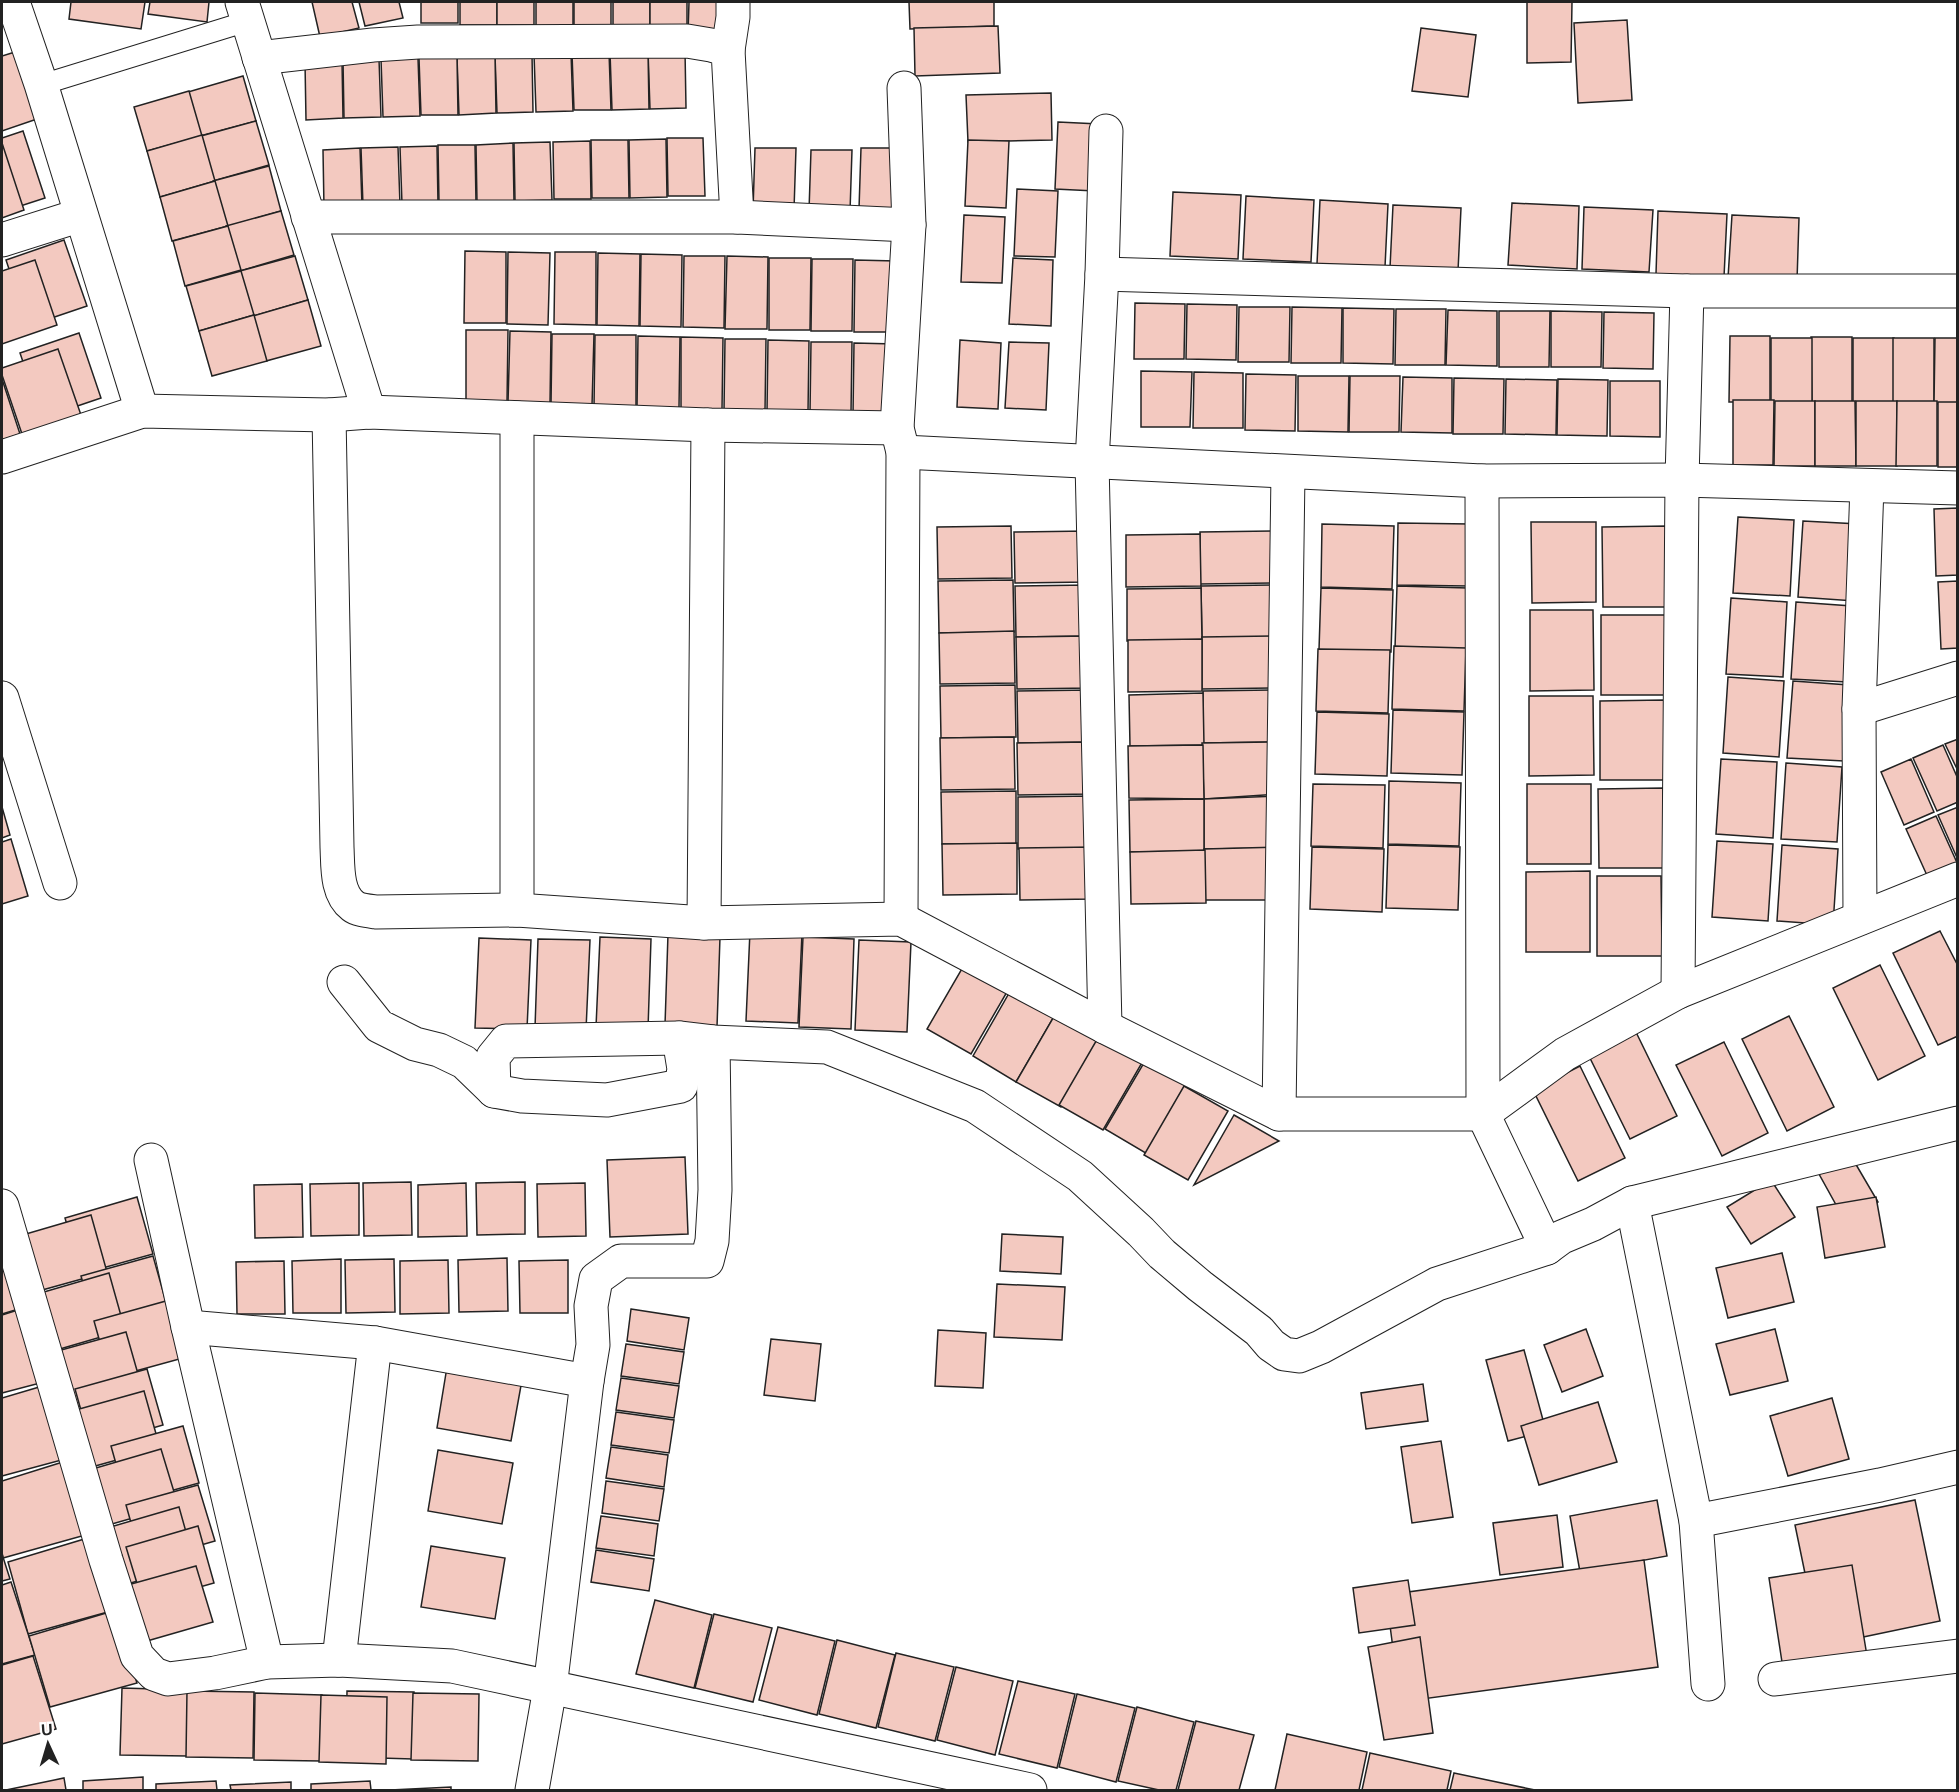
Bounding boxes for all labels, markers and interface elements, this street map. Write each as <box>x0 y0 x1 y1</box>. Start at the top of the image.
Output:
north arrow <box>18 1714 78 1774</box>
text: U <box>41 1721 53 1738</box>

